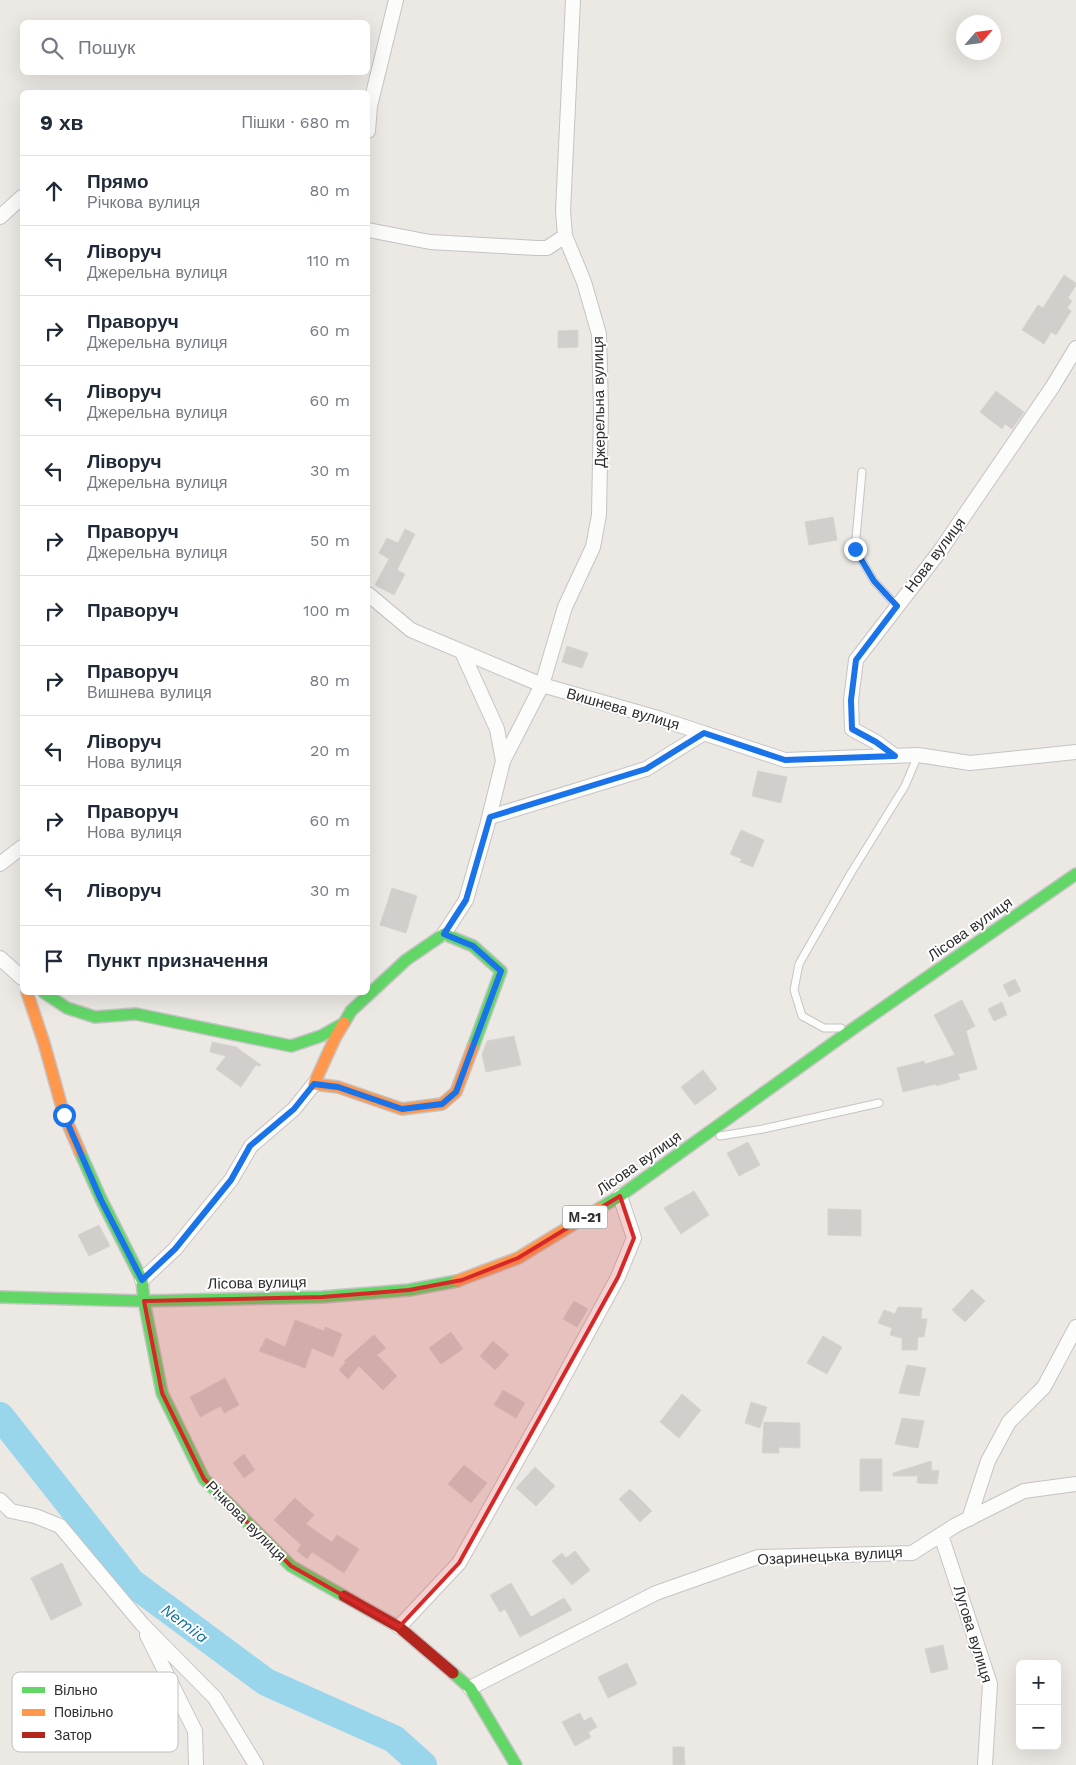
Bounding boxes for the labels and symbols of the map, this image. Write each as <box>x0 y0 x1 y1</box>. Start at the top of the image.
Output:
north arrow <box>956 15 1001 60</box>
street label: Джерельна вулиця <box>589 336 609 468</box>
street label: Нова вулиця <box>901 514 969 596</box>
route end <box>844 538 867 561</box>
street label: Вишнева вулиця <box>564 684 682 734</box>
street label: Лісова вулиця <box>924 893 1016 965</box>
route start <box>53 1104 76 1127</box>
street label: Лісова вулиця <box>593 1127 685 1199</box>
road number: М-21 <box>562 1206 608 1228</box>
street label: Лісова вулиця <box>207 1273 307 1293</box>
street label: Річкова вулиця <box>202 1477 290 1565</box>
street label: Озаринецька вулиця <box>757 1543 903 1569</box>
street label: Лугова вулиця <box>950 1583 996 1685</box>
water label: Nemiia <box>158 1600 212 1647</box>
legend <box>12 1672 178 1752</box>
text: Вільно <box>54 1682 98 1698</box>
text: Повільно <box>54 1704 114 1720</box>
text: Затор <box>54 1727 92 1743</box>

